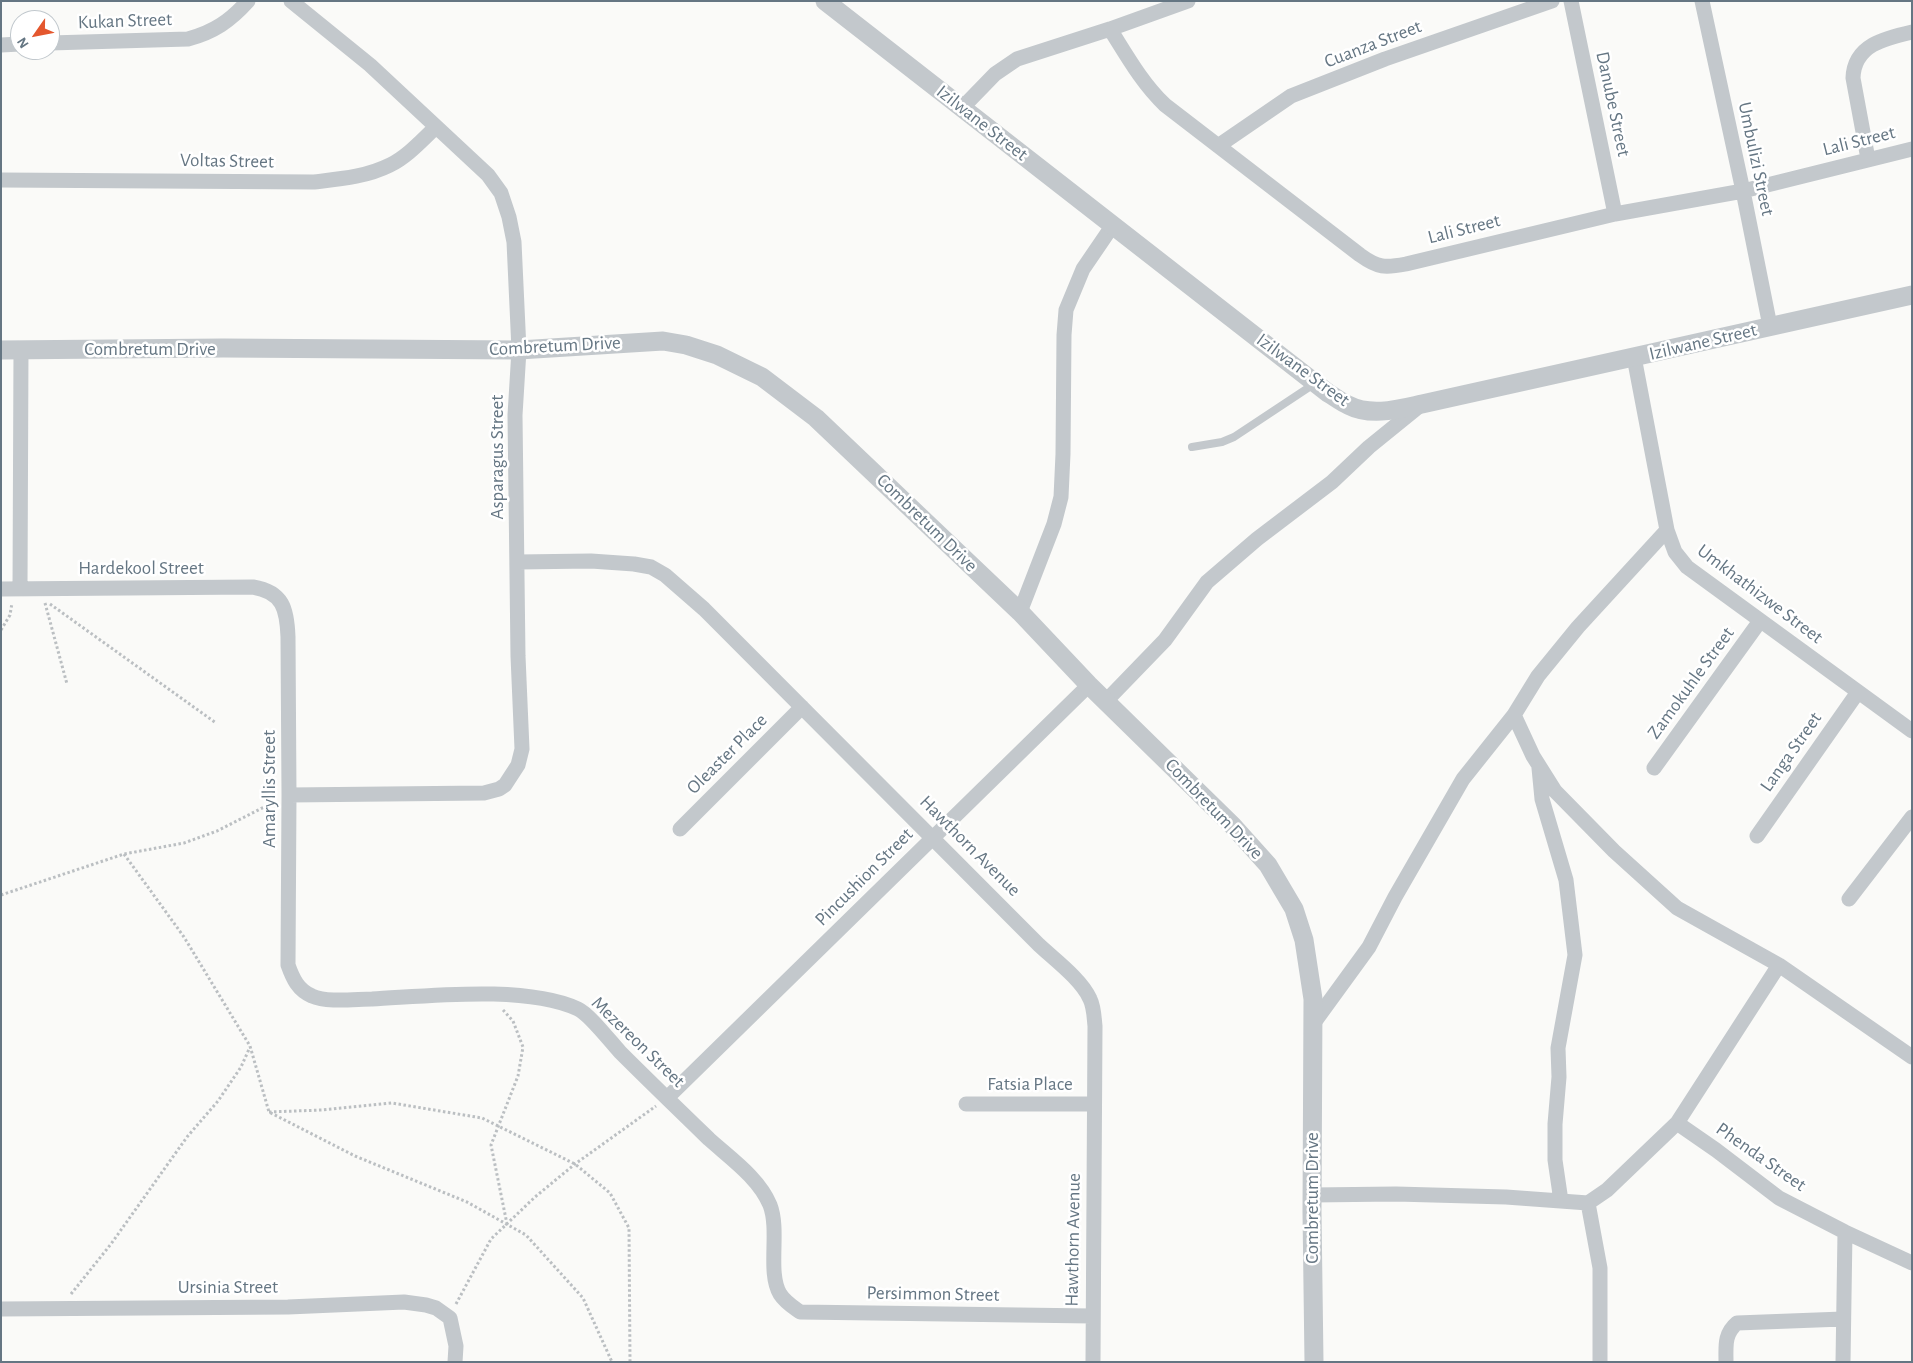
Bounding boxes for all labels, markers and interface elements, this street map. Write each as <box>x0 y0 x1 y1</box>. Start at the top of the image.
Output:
street label: Kukan Street <box>77 8 173 34</box>
north arrow <box>10 10 60 60</box>
street label: Cuanza Street <box>1321 15 1425 73</box>
text: N <box>15 35 32 51</box>
street label: Danube Street <box>1591 49 1635 159</box>
street label: Izilwane Street <box>932 80 1032 166</box>
street label: Umbulizi Street <box>1733 100 1779 218</box>
street label: Lali Street <box>1820 121 1898 161</box>
street label: Voltas Street <box>180 149 274 173</box>
street label: Lali Street <box>1425 209 1503 249</box>
street label: Izilwane Street <box>1647 319 1759 365</box>
street label: Izilwane Street <box>1252 329 1354 411</box>
street label: Combretum Drive <box>489 331 621 361</box>
street label: Combretum Drive <box>84 338 216 360</box>
street label: Asparagus Street <box>486 395 508 519</box>
street label: Combretum Drive <box>872 469 982 577</box>
street label: Umkhathizwe Street <box>1693 539 1827 649</box>
street label: Hardekool Street <box>78 557 204 579</box>
street label: Zamokuhle Street <box>1643 623 1739 743</box>
street label: Langa Street <box>1755 708 1827 796</box>
street label: Oleaster Place <box>682 709 772 799</box>
street label: Amaryllis Street <box>258 730 280 848</box>
street label: Combretum Drive <box>1160 754 1268 864</box>
street label: Hawthorn Avenue <box>915 791 1025 901</box>
street label: Pincushion Street <box>810 823 918 931</box>
street label: Mezereon Street <box>586 992 690 1092</box>
street label: Fatsia Place <box>987 1073 1073 1095</box>
street label: Phenda Street <box>1712 1118 1810 1196</box>
street label: Combretum Drive <box>1301 1132 1323 1264</box>
street label: Hawthorn Avenue <box>1060 1173 1086 1307</box>
street label: Ursinia Street <box>178 1276 278 1298</box>
street label: Persimmon Street <box>867 1281 999 1307</box>

